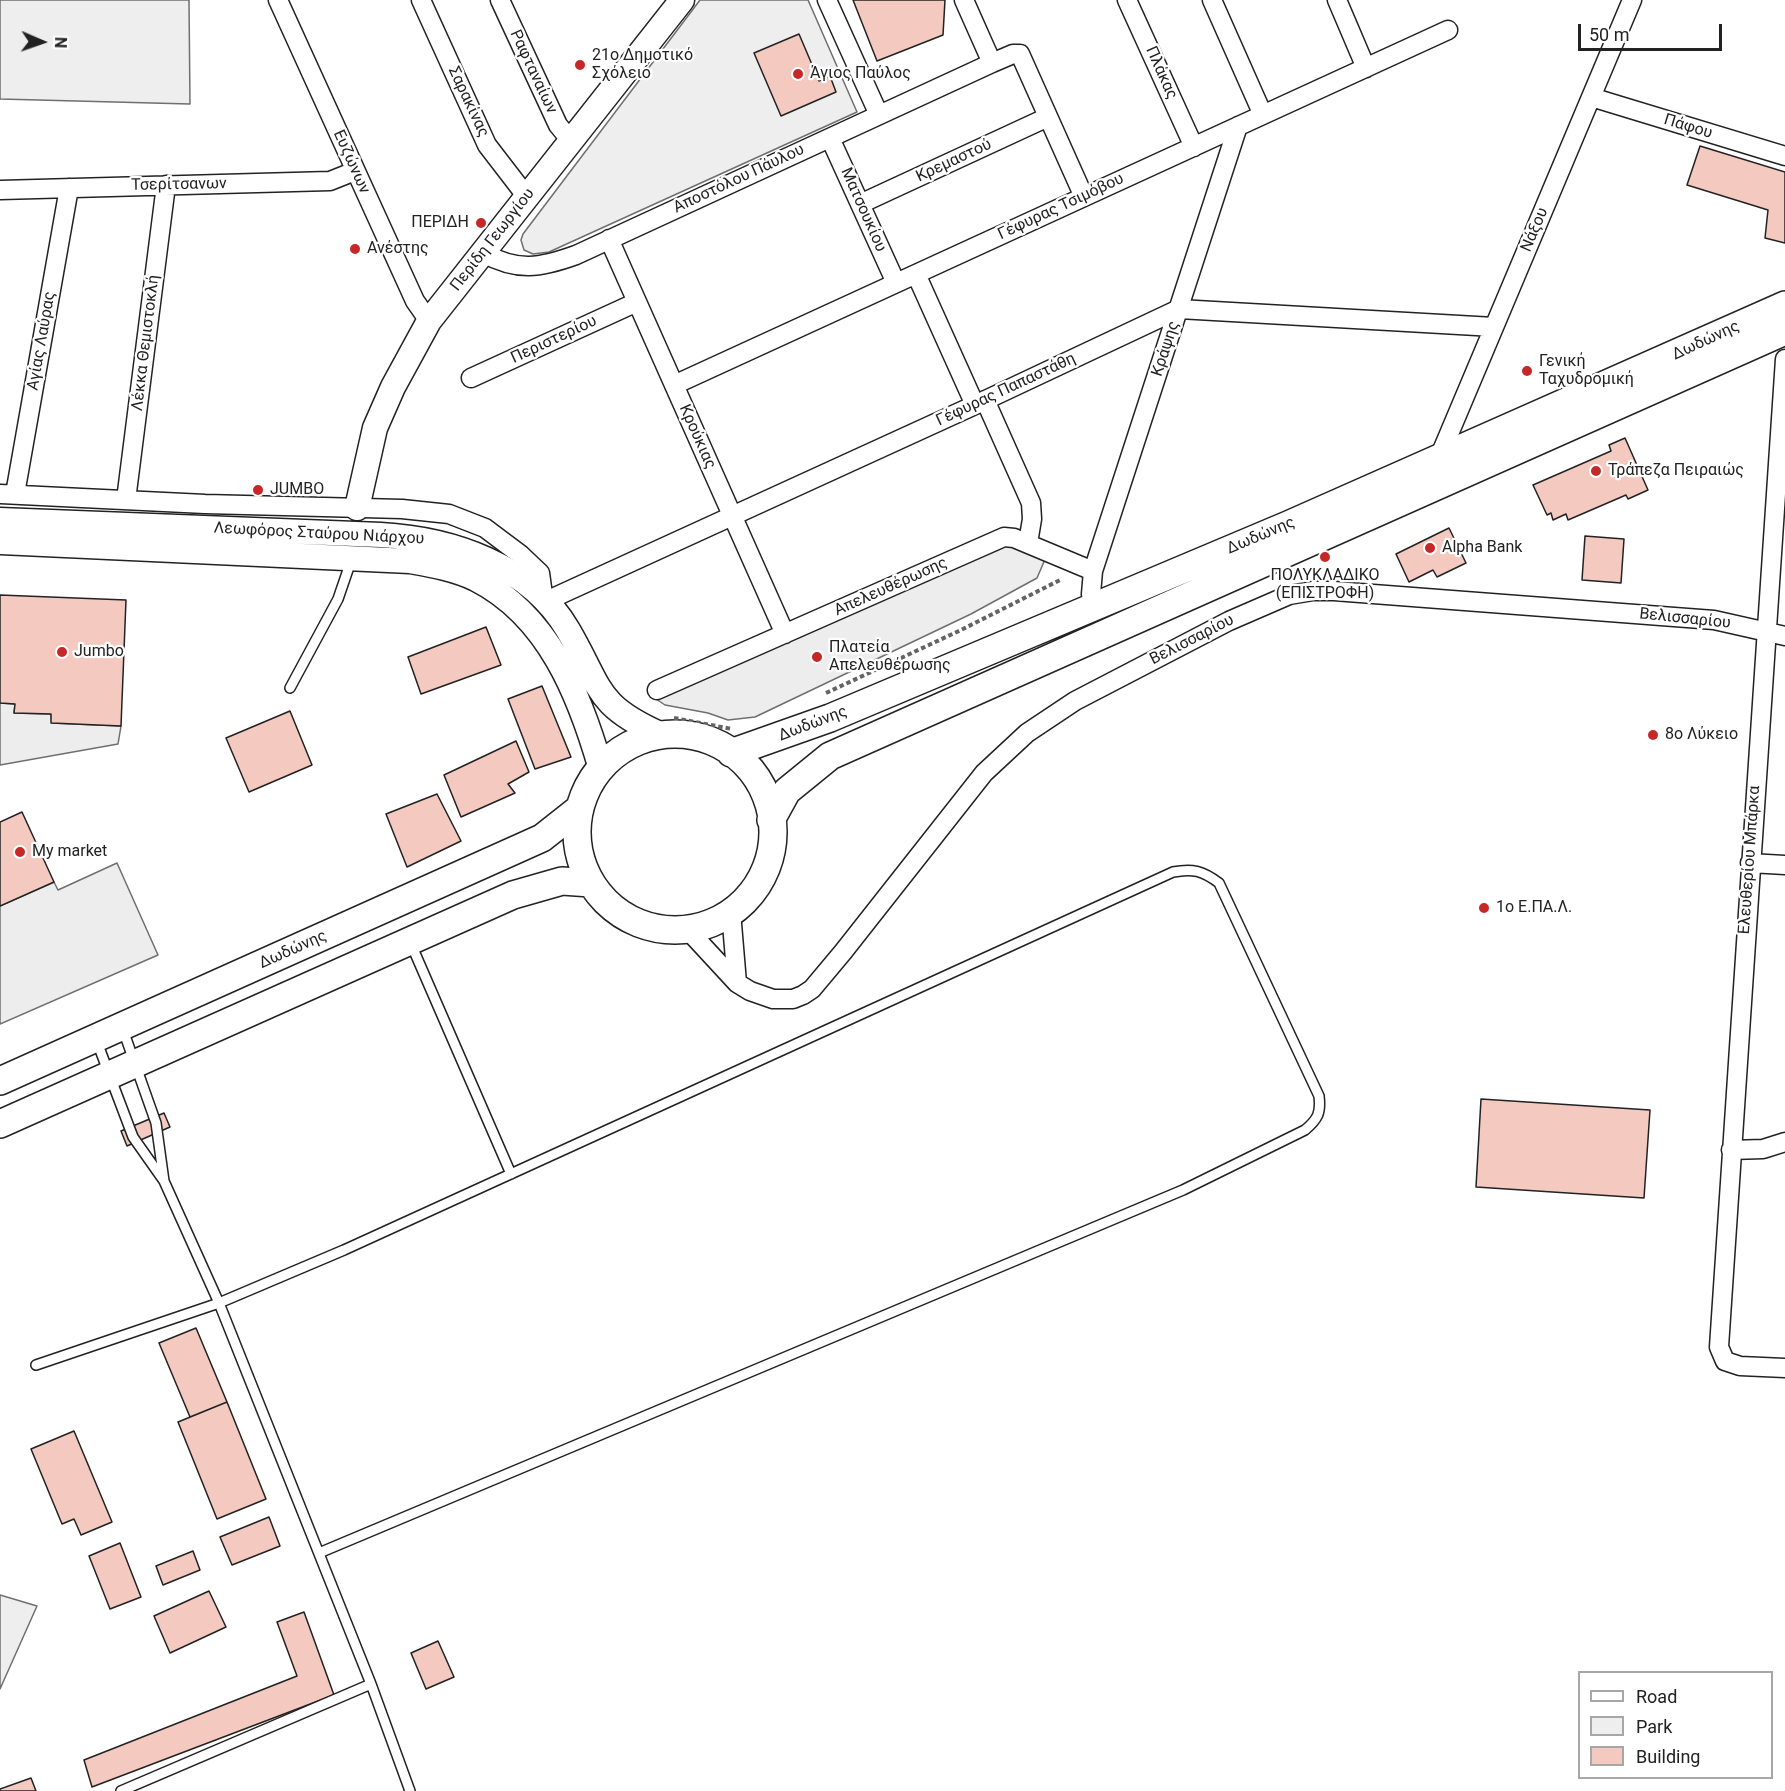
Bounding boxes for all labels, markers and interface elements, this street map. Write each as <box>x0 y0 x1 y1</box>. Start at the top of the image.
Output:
north arrow <box>12 12 72 72</box>
scale bar <box>1581 12 1725 50</box>
text: 50 m <box>1589 24 1629 45</box>
street label: Ραφταναίων <box>505 27 561 117</box>
text: N <box>51 37 70 49</box>
street label: Πλάκας <box>1141 44 1181 102</box>
place label: 21ο Δημοτικό Σχόλειο <box>592 46 693 84</box>
marker: 21ο Δημοτικό Σχόλειο <box>573 58 587 72</box>
street label: Σαρακίνας <box>443 64 493 140</box>
place label: Άγιος Παύλος <box>810 64 911 84</box>
marker: Άγιος Παύλος <box>791 67 805 81</box>
street label: Πάφου <box>1661 111 1715 143</box>
street label: Ευζώνων <box>328 127 374 197</box>
street label: Κρεμαστού <box>913 135 995 187</box>
street label: Αποστόλου Πάυλου <box>671 140 807 218</box>
street label: Ματσουκίου <box>836 165 890 255</box>
street label: Γέφυρας Τσιμόβου <box>995 169 1127 245</box>
street label: Τσερίτσανων <box>131 175 227 195</box>
street label: Περίδη Γεωργίου <box>447 185 539 295</box>
street label: Νάξου <box>1517 205 1553 255</box>
place label: ΠΕΡΙΔΗ <box>411 213 469 233</box>
marker: ΠΕΡΙΔΗ <box>474 216 488 230</box>
place label: Ανέστης <box>367 239 429 259</box>
marker: Ανέστης <box>348 242 362 256</box>
street label: Λέκκα Θεμιστοκλή <box>128 274 164 412</box>
street label: Αγίας Λαύρας <box>24 290 60 392</box>
street label: Περιστερίου <box>508 312 600 368</box>
street label: Δωδώνης <box>1669 317 1743 365</box>
street label: Κράψης <box>1148 319 1184 379</box>
street label: Γέφυρας Παπαστάθη <box>933 349 1079 431</box>
place label: Γενική Ταχυδρομική <box>1539 352 1634 390</box>
marker: Γενική Ταχυδρομική <box>1520 364 1534 378</box>
street label: Κρούκιας <box>674 402 720 472</box>
place label: Τράπεζα Πειραιώς <box>1608 461 1744 481</box>
marker: Τράπεζα Πειραιώς <box>1589 464 1603 478</box>
place label: JUMBO <box>270 480 324 500</box>
marker: JUMBO <box>251 483 265 497</box>
street label: Δωδώνης <box>1224 513 1298 559</box>
street label: Λεωφόρος Σταύρου Νιάρχου <box>213 519 425 549</box>
place label: Alpha Bank <box>1442 538 1522 558</box>
marker: Alpha Bank <box>1423 541 1437 555</box>
marker: ΠΟΛΥΚΛΑΔΙΚΟ (ΕΠΙΣΤΡΟΦΗ) <box>1318 550 1332 564</box>
street label: Απελευθέρωσης <box>832 554 950 620</box>
place label: ΠΟΛΥΚΛΑΔΙΚΟ (ΕΠΙΣΤΡΟΦΗ) <box>1270 566 1380 604</box>
street label: Βελισσαρίου <box>1638 605 1732 633</box>
street label: Βελισσαρίου <box>1147 611 1237 669</box>
place label: Πλατεία Απελευθέρωσης <box>829 638 951 676</box>
place label: Jumbo <box>74 642 124 662</box>
marker: Jumbo <box>55 645 69 659</box>
marker: Πλατεία Απελευθέρωσης <box>810 650 824 664</box>
street label: Δωδώνης <box>776 702 850 746</box>
place label: 8ο Λύκειο <box>1665 725 1738 745</box>
marker: 8ο Λύκειο <box>1646 728 1660 742</box>
street label: Ελευθερίου Μπάρκα <box>1735 785 1765 935</box>
place label: My market <box>32 842 107 862</box>
marker: My market <box>13 845 27 859</box>
place label: 1ο Ε.ΠΑ.Λ. <box>1496 898 1572 918</box>
marker: 1ο Ε.ΠΑ.Λ. <box>1477 901 1491 915</box>
street label: Δωδώνης <box>256 927 330 973</box>
legend <box>1578 1671 1773 1779</box>
text: Road <box>1636 1686 1677 1707</box>
text: Park <box>1636 1716 1672 1737</box>
text: Building <box>1636 1746 1700 1767</box>

